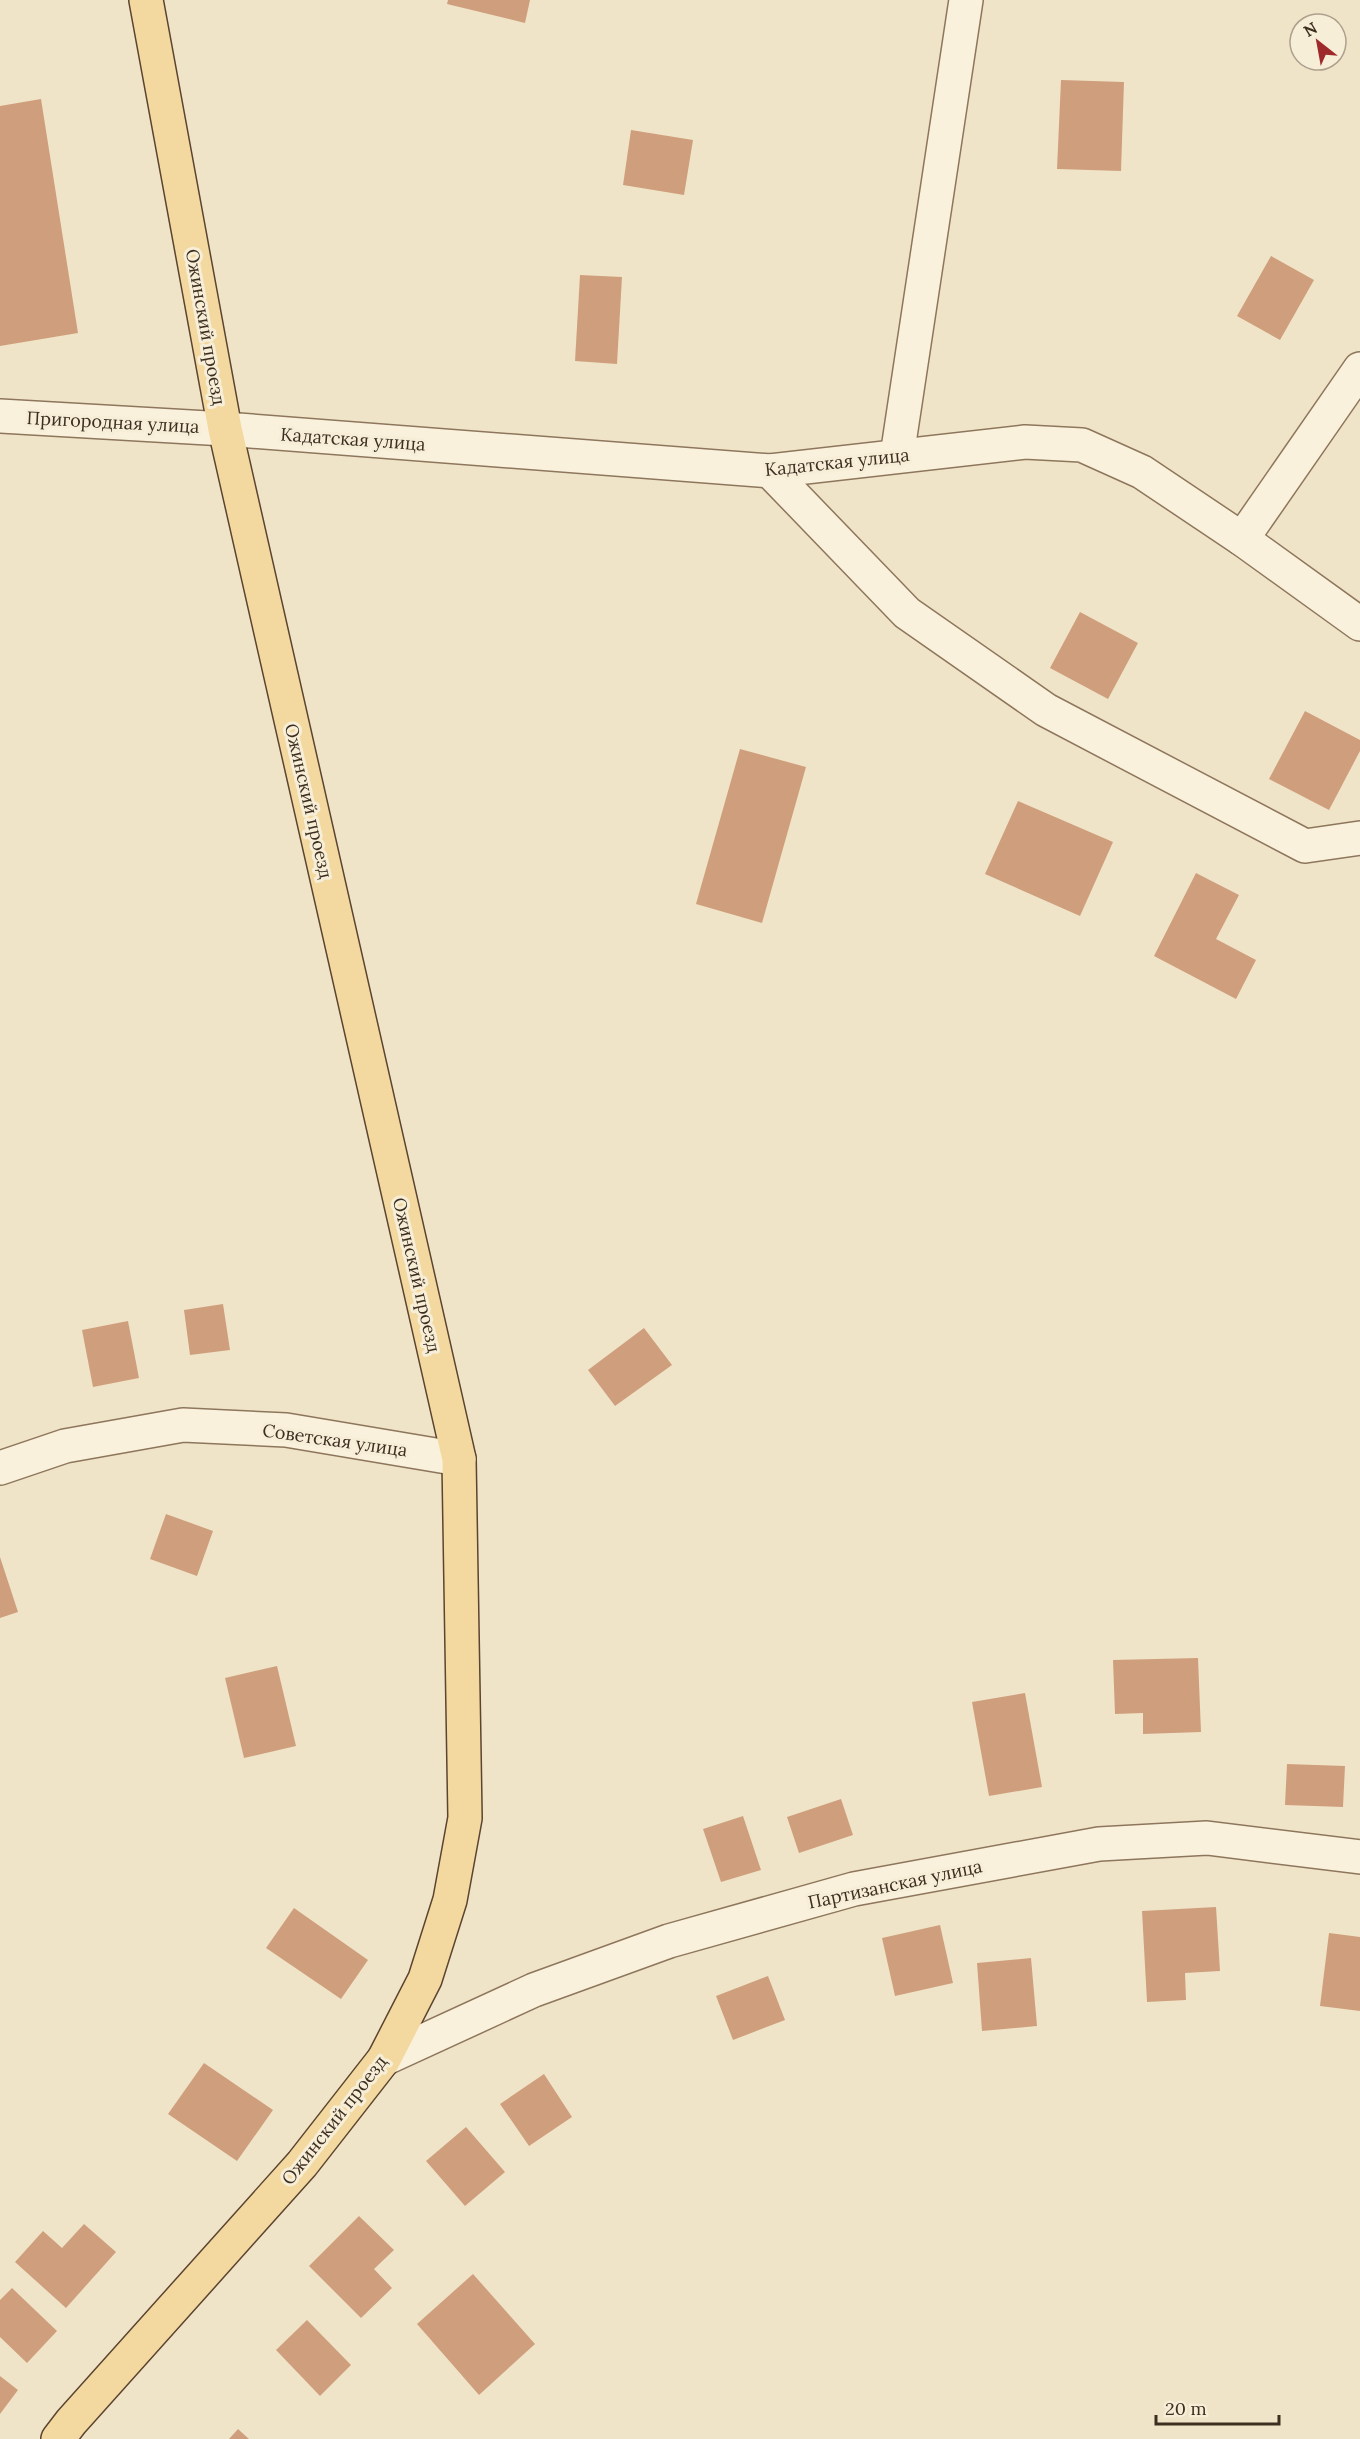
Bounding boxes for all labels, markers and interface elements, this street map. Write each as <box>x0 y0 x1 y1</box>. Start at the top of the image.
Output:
north arrow <box>1288 12 1348 72</box>
text: N <box>1300 17 1321 41</box>
street label: Ожинский проезд <box>181 247 231 407</box>
street label: Пригородная улица <box>26 406 200 438</box>
street label: Кадатская улица <box>280 422 426 456</box>
street label: Кадатская улица <box>764 443 910 481</box>
street label: Ожинский проезд <box>280 721 338 881</box>
street label: Ожинский проезд <box>388 1195 446 1355</box>
street label: Советская улица <box>261 1418 409 1462</box>
street label: Партизанская улица <box>806 1854 984 1914</box>
street label: Ожинский проезд <box>276 2050 392 2189</box>
scale bar <box>1156 2388 1279 2426</box>
text: 20 m <box>1165 2397 1207 2420</box>

